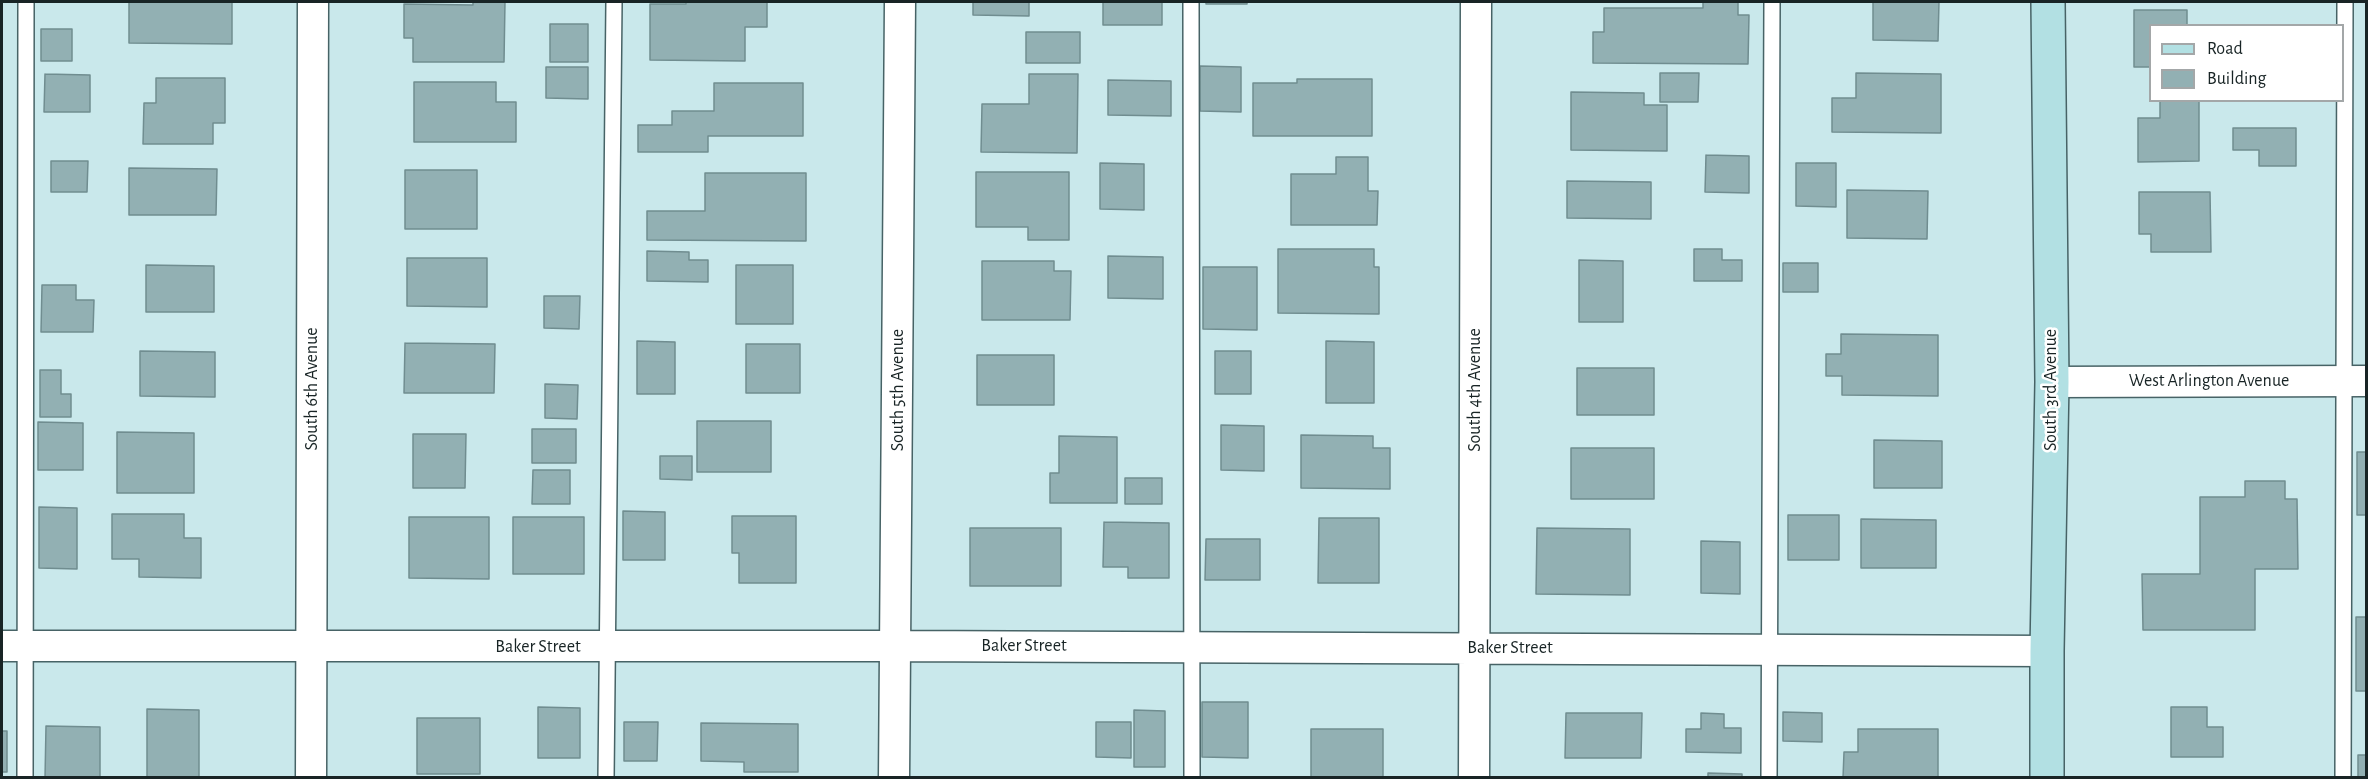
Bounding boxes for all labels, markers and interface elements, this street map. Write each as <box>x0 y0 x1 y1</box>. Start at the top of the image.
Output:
legend <box>2149 24 2344 102</box>
text: Road <box>2207 40 2243 58</box>
text: Building <box>2207 70 2266 88</box>
street label: South 6th Avenue <box>301 327 323 451</box>
street label: South 4th Avenue <box>1464 328 1486 452</box>
street label: South 5th Avenue <box>887 329 909 451</box>
street label: South 3rd Avenue <box>2040 329 2062 451</box>
street label: West Arlington Avenue <box>2129 370 2289 392</box>
street label: Baker Street <box>981 635 1067 657</box>
street label: Baker Street <box>495 636 581 658</box>
street label: Baker Street <box>1467 637 1553 659</box>

